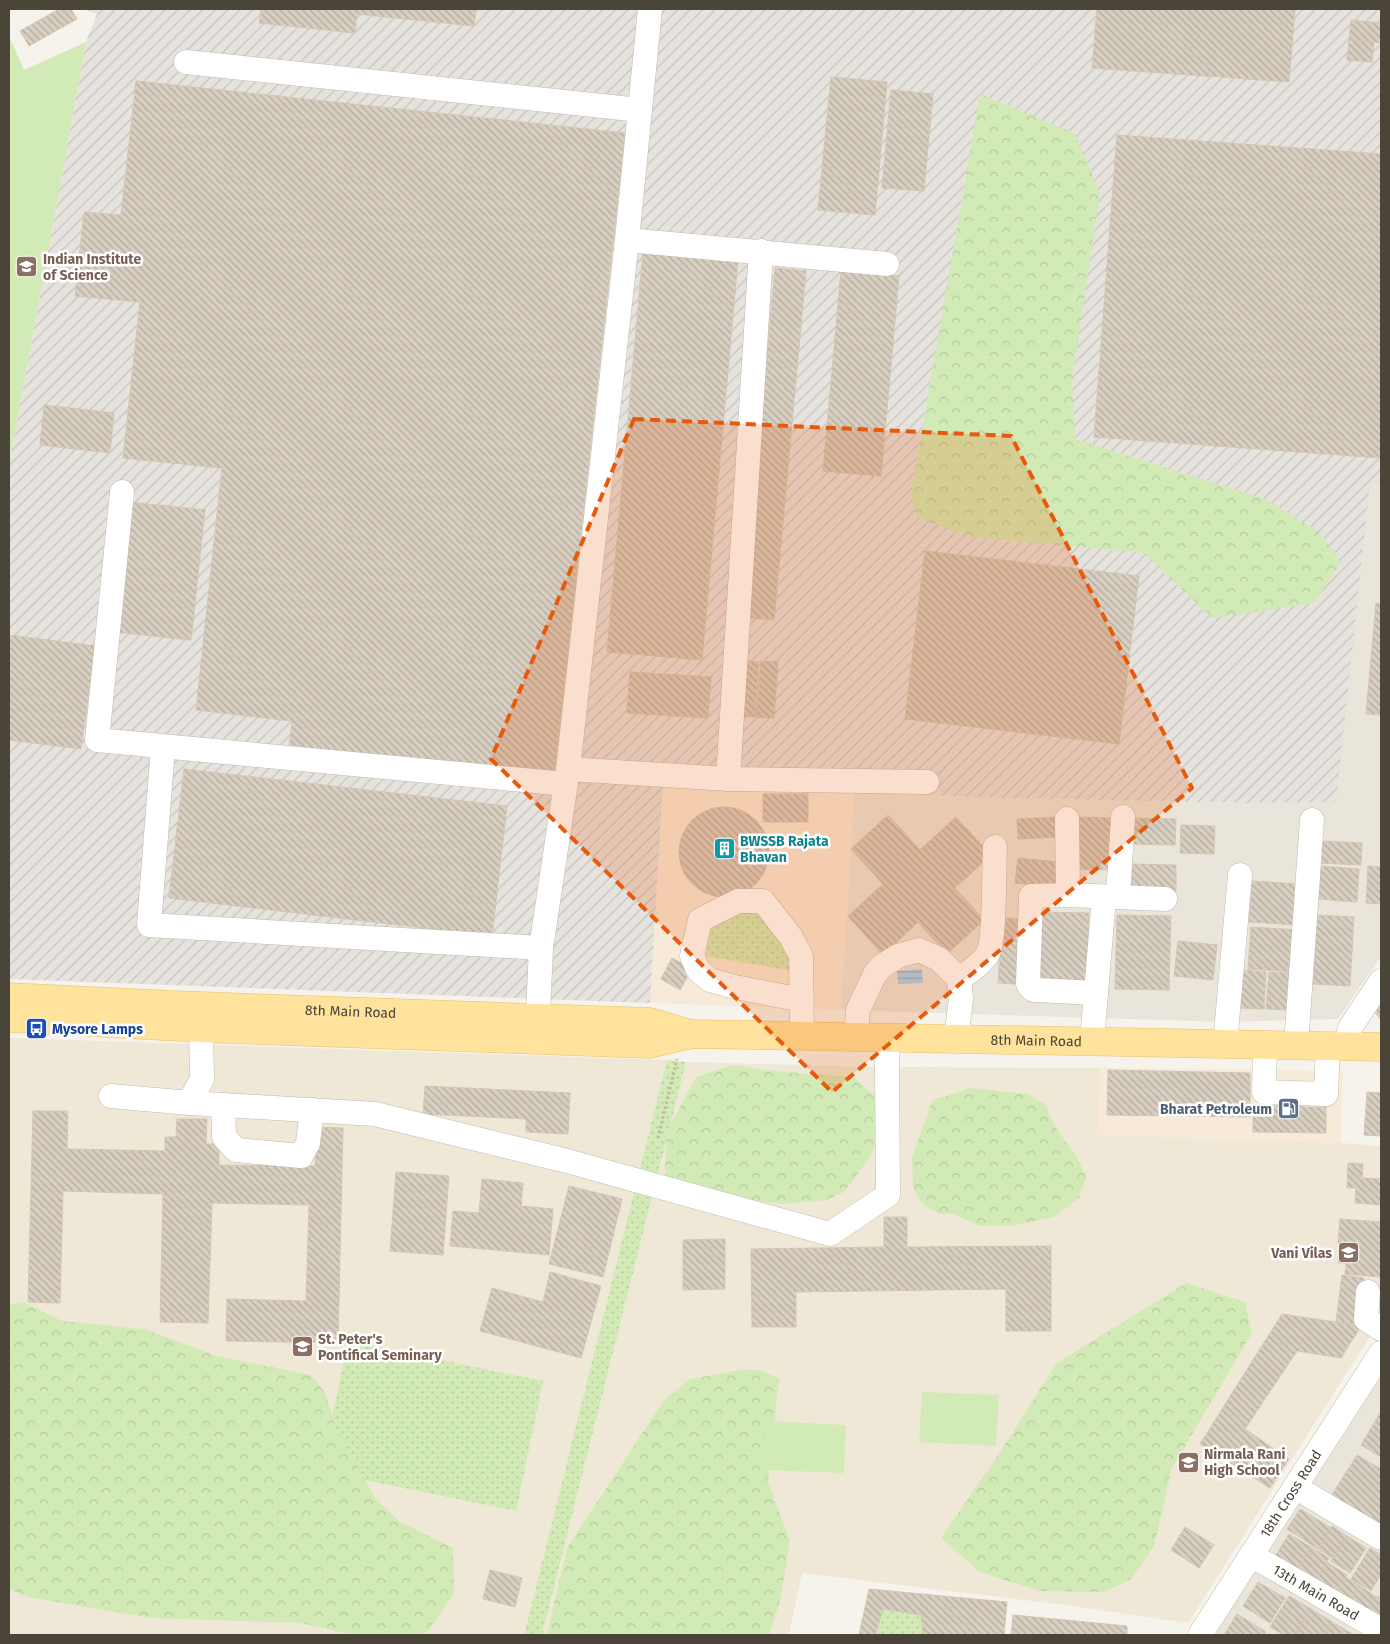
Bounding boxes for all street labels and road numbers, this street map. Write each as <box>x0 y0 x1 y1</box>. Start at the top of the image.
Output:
street label: 8th Main Road <box>305 1002 397 1022</box>
street label: 8th Main Road <box>990 1032 1082 1050</box>
street label: 18th Cross Road <box>1257 1447 1325 1541</box>
street label: 13th Main Road <box>1270 1561 1362 1624</box>

